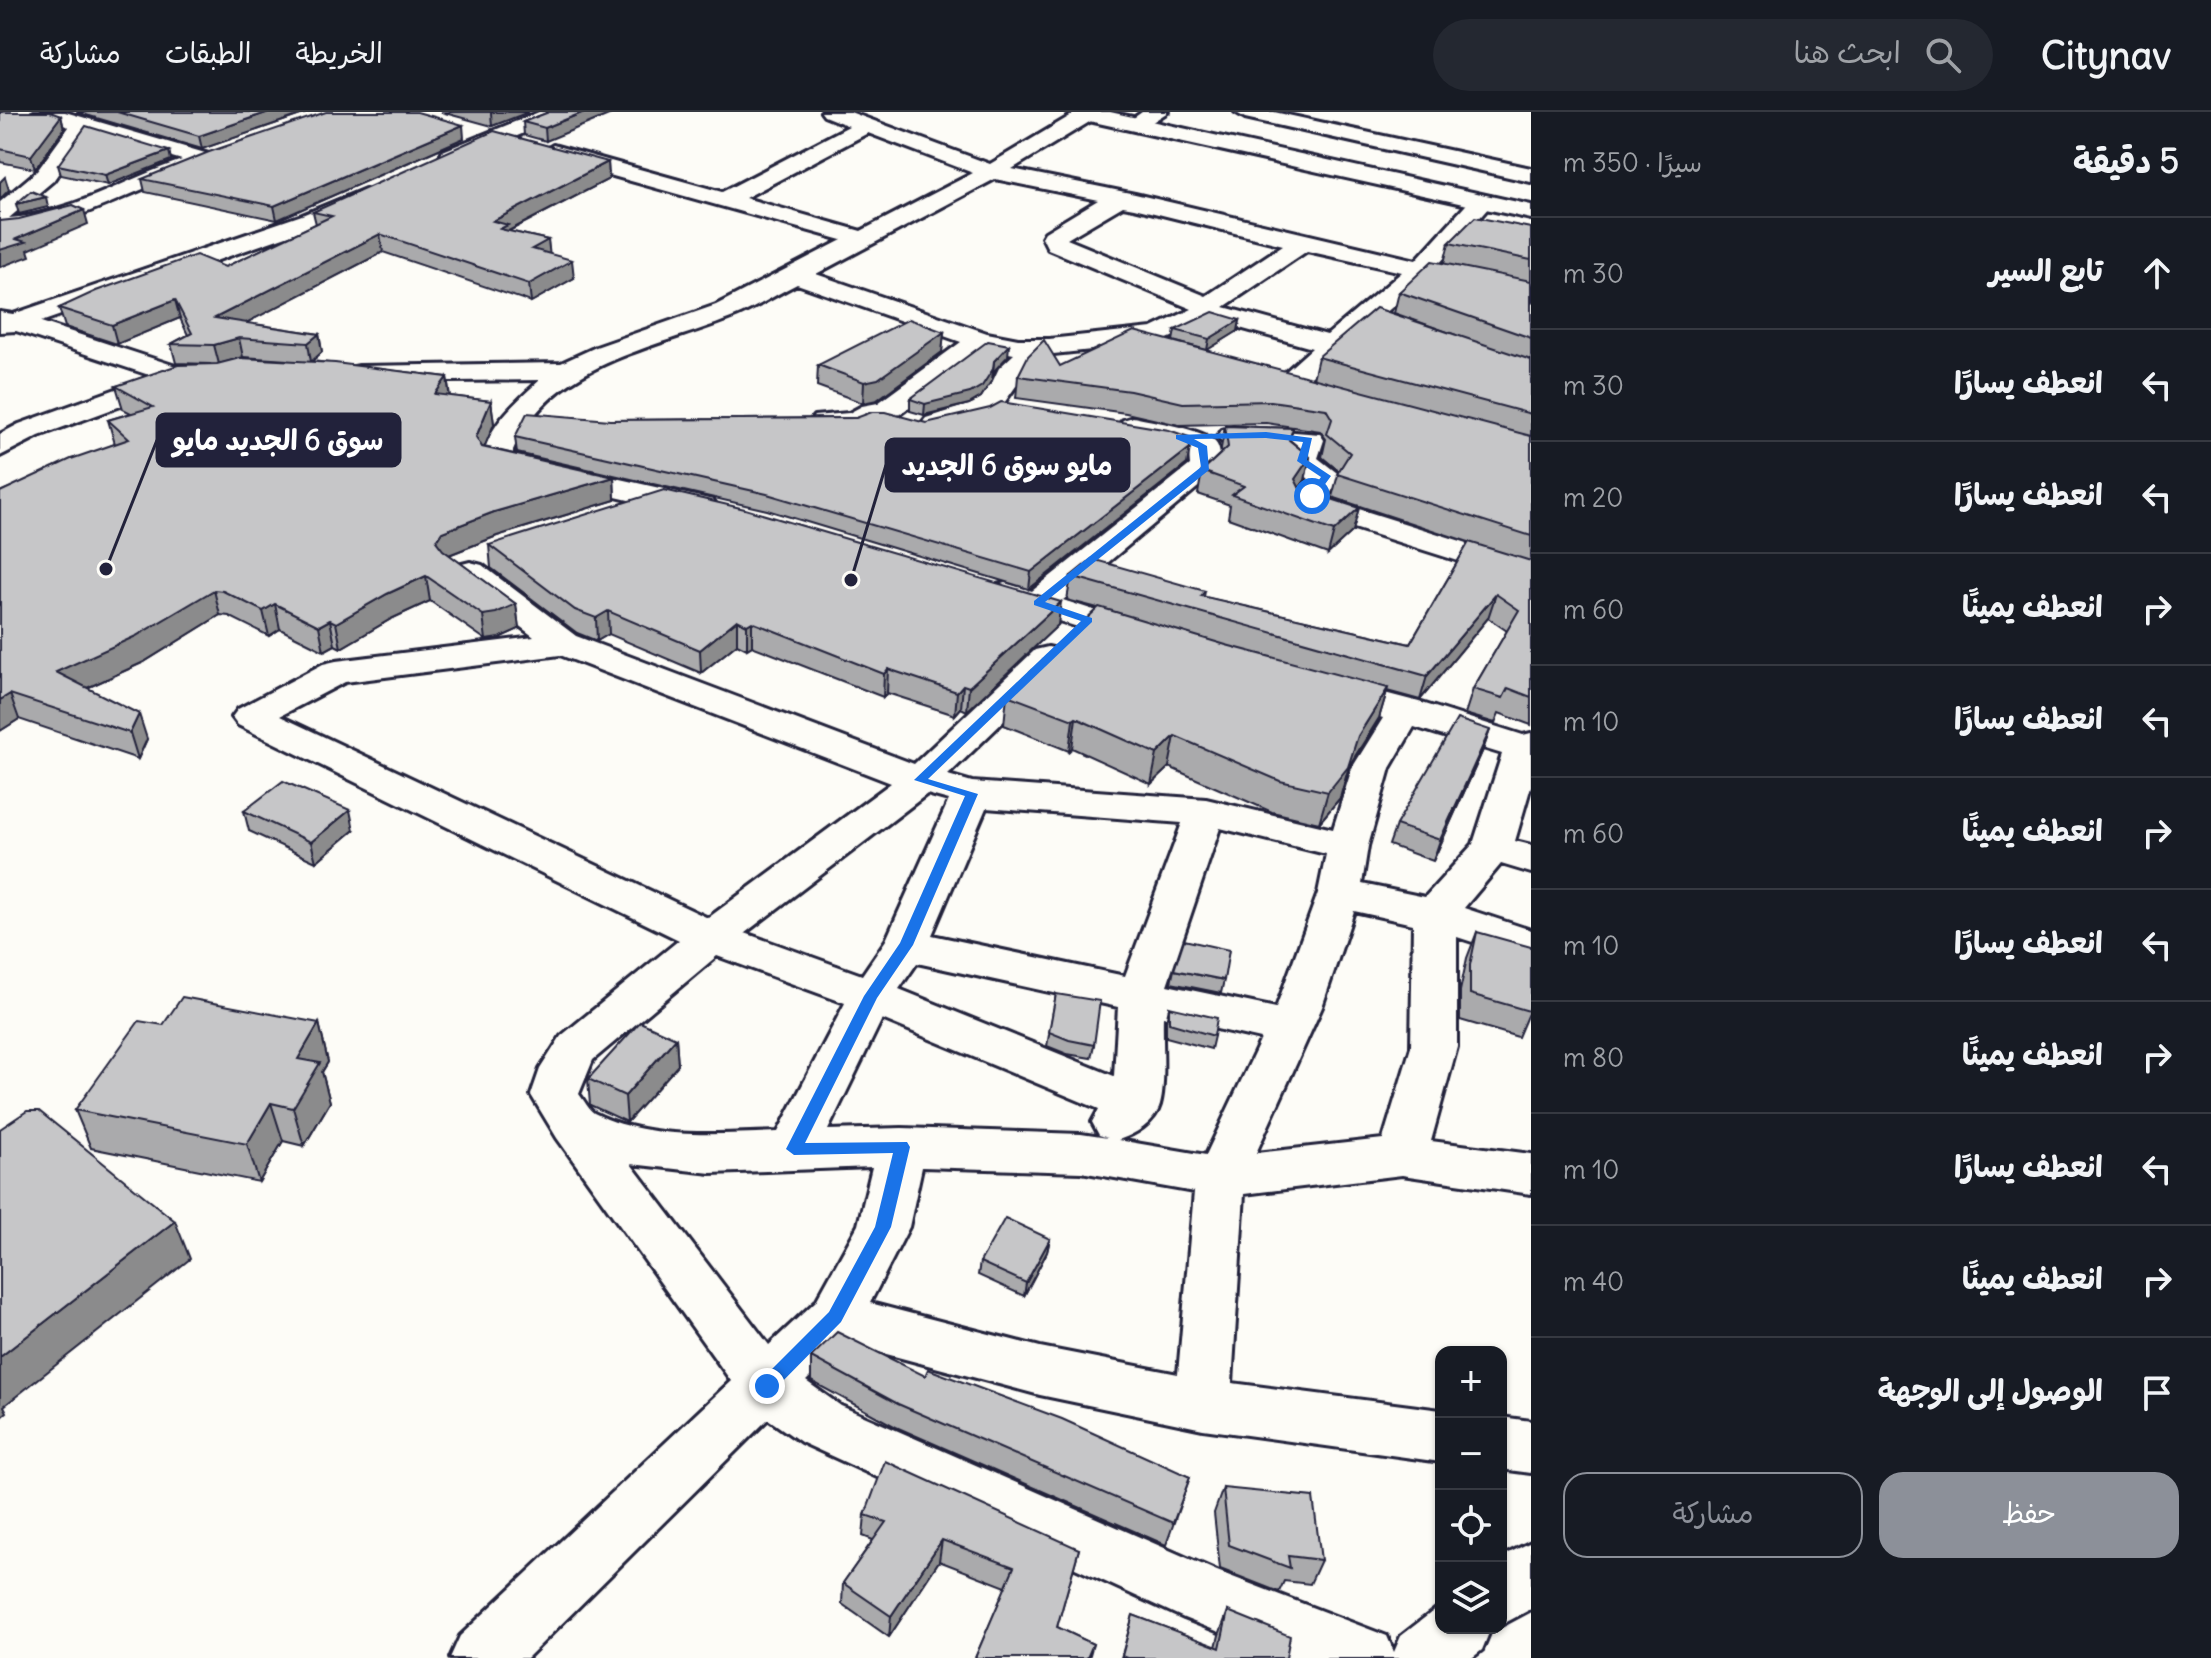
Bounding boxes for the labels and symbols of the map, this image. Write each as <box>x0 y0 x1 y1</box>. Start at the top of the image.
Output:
callout: سوق 6 الجديد مايو <box>157 414 400 466</box>
text: سوق 6 الجديد مايو <box>171 422 383 458</box>
callout: مايو سوق 6 الجديد <box>886 439 1129 491</box>
text: مايو سوق 6 الجديد <box>902 447 1112 483</box>
route start <box>1294 478 1330 514</box>
route end <box>749 1368 785 1404</box>

